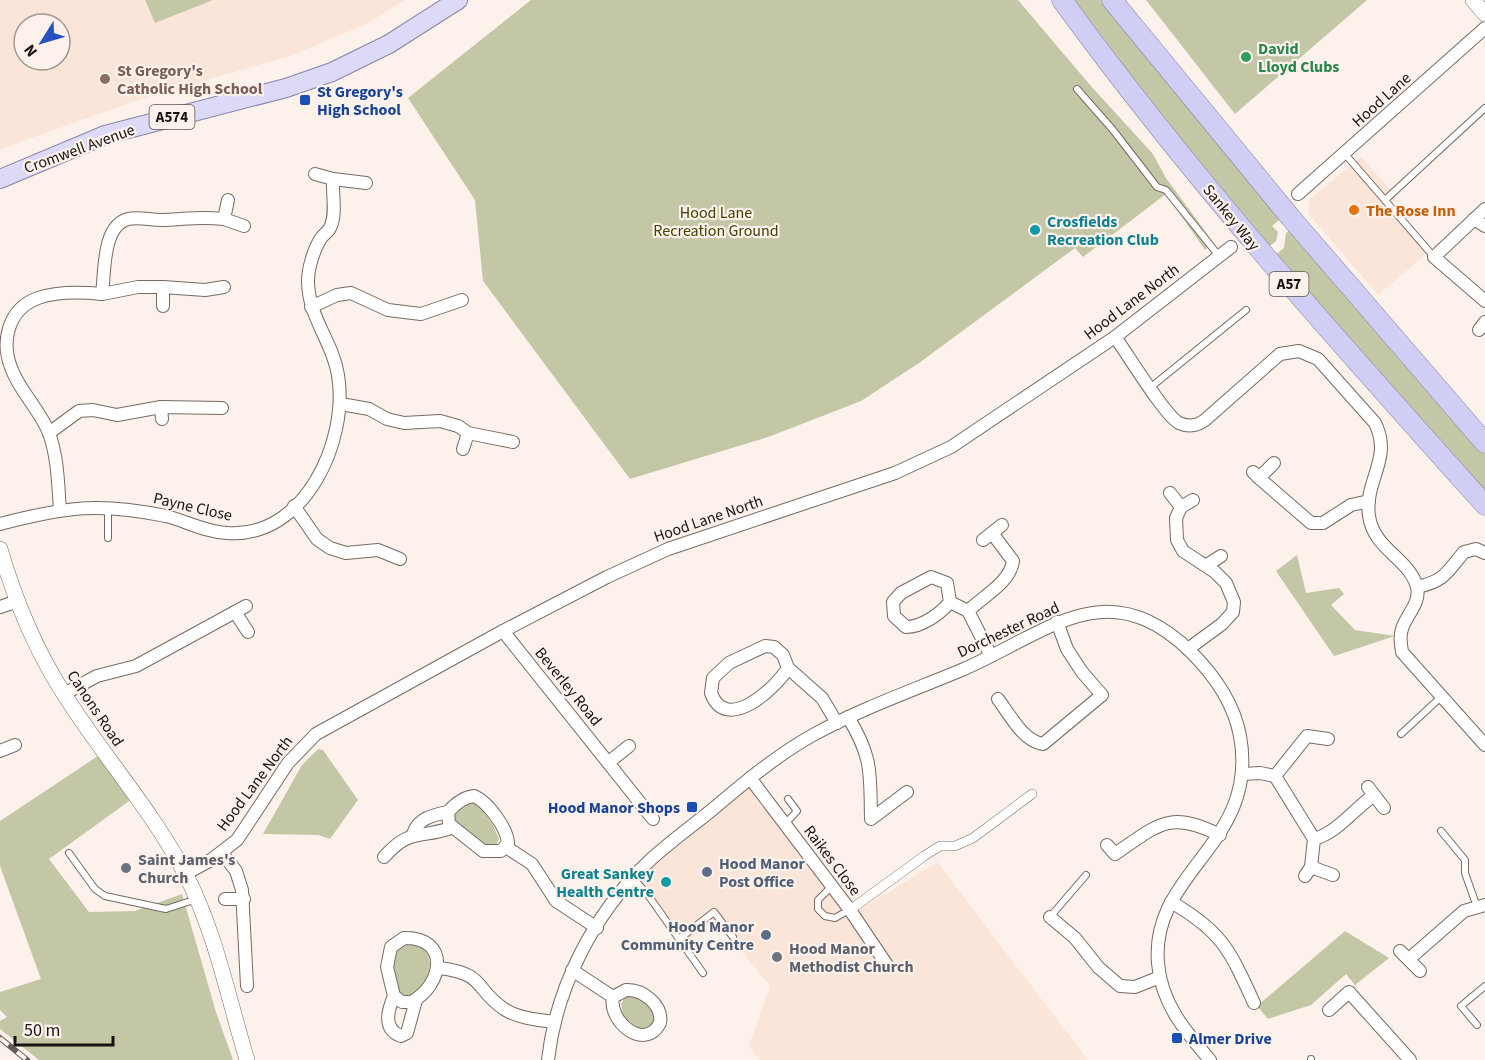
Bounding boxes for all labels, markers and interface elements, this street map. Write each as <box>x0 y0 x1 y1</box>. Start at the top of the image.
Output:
north arrow <box>12 12 72 72</box>
place label: David Lloyd Clubs <box>1258 38 1339 78</box>
text: N <box>19 40 43 61</box>
marker: David Lloyd Clubs <box>1239 50 1253 64</box>
place label: St Gregory's Catholic High School <box>117 60 263 100</box>
street label: Hood Lane <box>1347 67 1416 132</box>
marker: St Gregory's Catholic High School <box>98 72 112 86</box>
place label: St Gregory's High School <box>317 81 403 121</box>
marker: St Gregory's High School <box>298 93 312 107</box>
road number: A574 <box>150 105 195 129</box>
street label: Cromwell Avenue <box>21 119 138 179</box>
street label: Sankey Way <box>1198 180 1265 256</box>
place label: The Rose Inn <box>1366 200 1456 222</box>
park label: Hood Lane Recreation Ground <box>653 202 779 242</box>
marker: The Rose Inn <box>1347 203 1361 217</box>
place label: Crosfields Recreation Club <box>1047 211 1159 251</box>
marker: Crosfields Recreation Club <box>1028 223 1042 237</box>
street label: Hood Lane North <box>1079 259 1184 345</box>
road number: A57 <box>1270 272 1308 296</box>
street label: Payne Close <box>151 487 234 527</box>
street label: Hood Lane North <box>651 490 766 548</box>
street label: Dorchester Road <box>954 597 1063 663</box>
street label: Beverley Road <box>530 643 607 731</box>
street label: Canons Road <box>62 666 129 751</box>
street label: Hood Lane North <box>212 731 298 836</box>
place label: Hood Manor Shops <box>548 797 680 819</box>
marker: Hood Manor Shops <box>685 800 699 814</box>
street label: Raikes Close <box>798 821 866 900</box>
place label: Saint James's Church <box>138 849 235 889</box>
place label: Hood Manor Post Office <box>719 853 806 893</box>
marker: Saint James's Church <box>119 861 133 875</box>
place label: Great Sankey Health Centre <box>556 863 655 903</box>
marker: Hood Manor Post Office <box>700 865 714 879</box>
marker: Great Sankey Health Centre <box>659 875 673 889</box>
place label: Hood Manor Community Centre <box>621 916 755 956</box>
marker: Hood Manor Community Centre <box>759 928 773 942</box>
place label: Hood Manor Methodist Church <box>789 938 914 978</box>
marker: Hood Manor Methodist Church <box>770 950 784 964</box>
scale bar <box>15 1009 112 1047</box>
text: 50 m <box>24 1018 60 1043</box>
place label: Almer Drive <box>1188 1028 1272 1050</box>
marker: Almer Drive <box>1170 1031 1184 1045</box>

